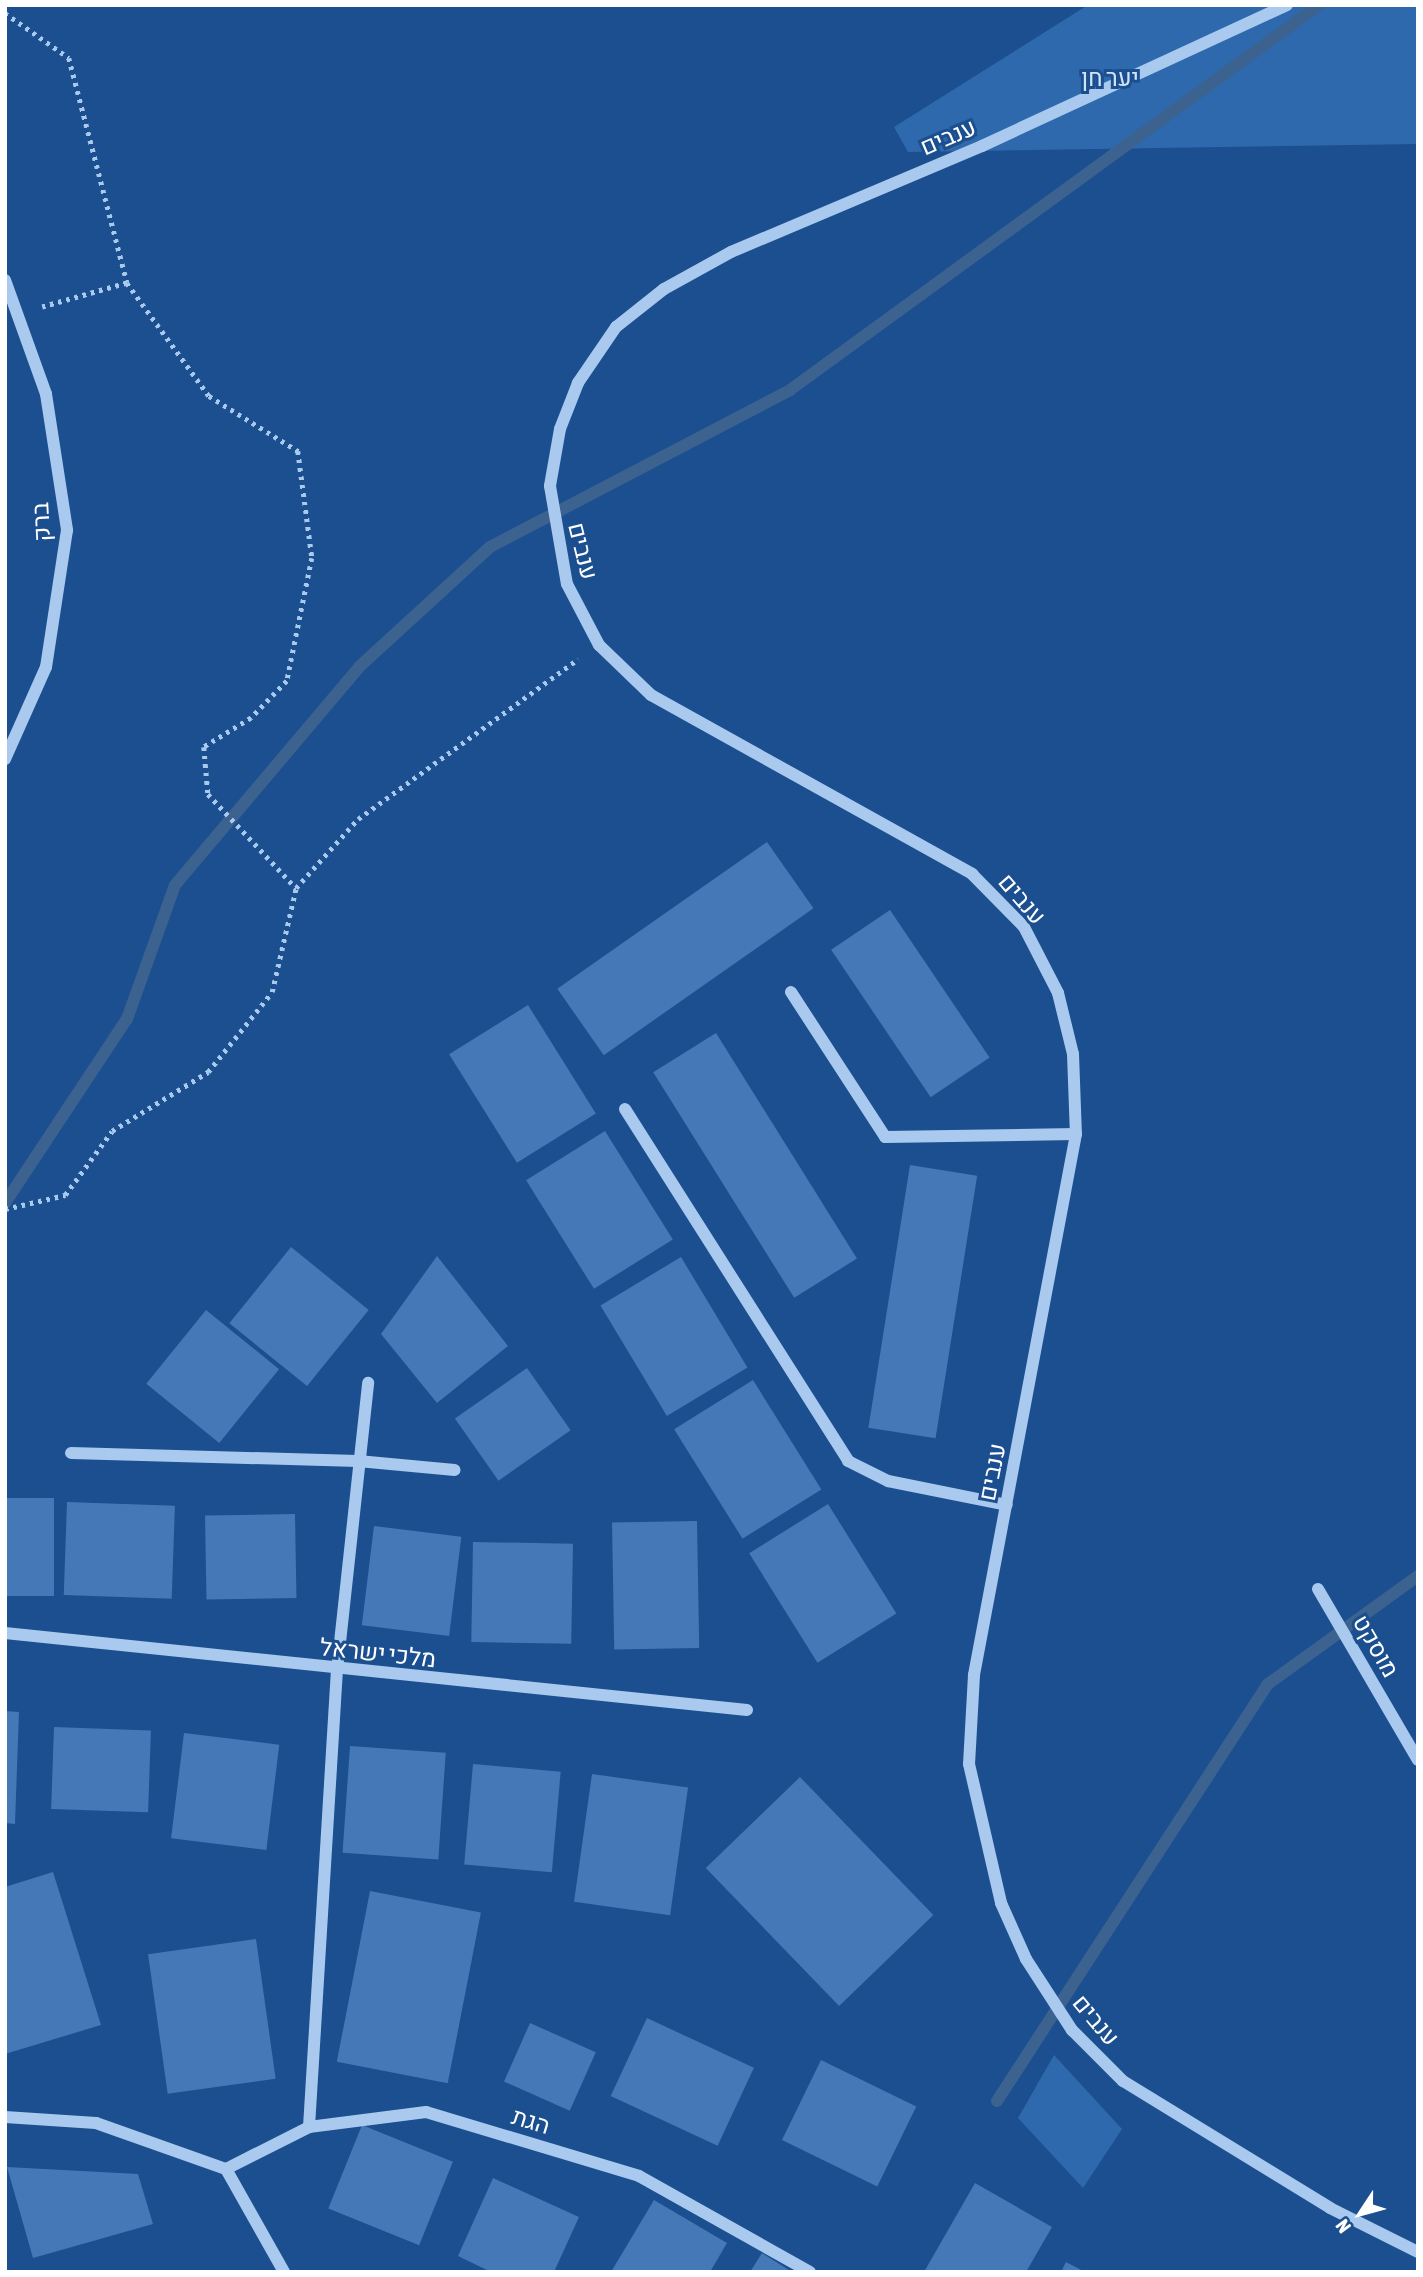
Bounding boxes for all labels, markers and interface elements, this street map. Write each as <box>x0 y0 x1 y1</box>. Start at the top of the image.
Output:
park label: יער חן <box>1081 64 1139 92</box>
street label: ענבים <box>916 112 980 162</box>
street label: ברק <box>26 502 56 542</box>
street label: ענבים <box>562 520 604 582</box>
street label: ענבים <box>992 868 1052 930</box>
street label: ענבים <box>972 1441 1012 1503</box>
street label: מוסקט <box>1347 1610 1405 1682</box>
street label: מלכי ישראל <box>318 1633 438 1673</box>
street label: ענבים <box>1066 1989 1126 2051</box>
street label: הגת <box>508 2102 554 2140</box>
north arrow <box>1325 2179 1395 2249</box>
text: N <box>1331 2215 1355 2237</box>

